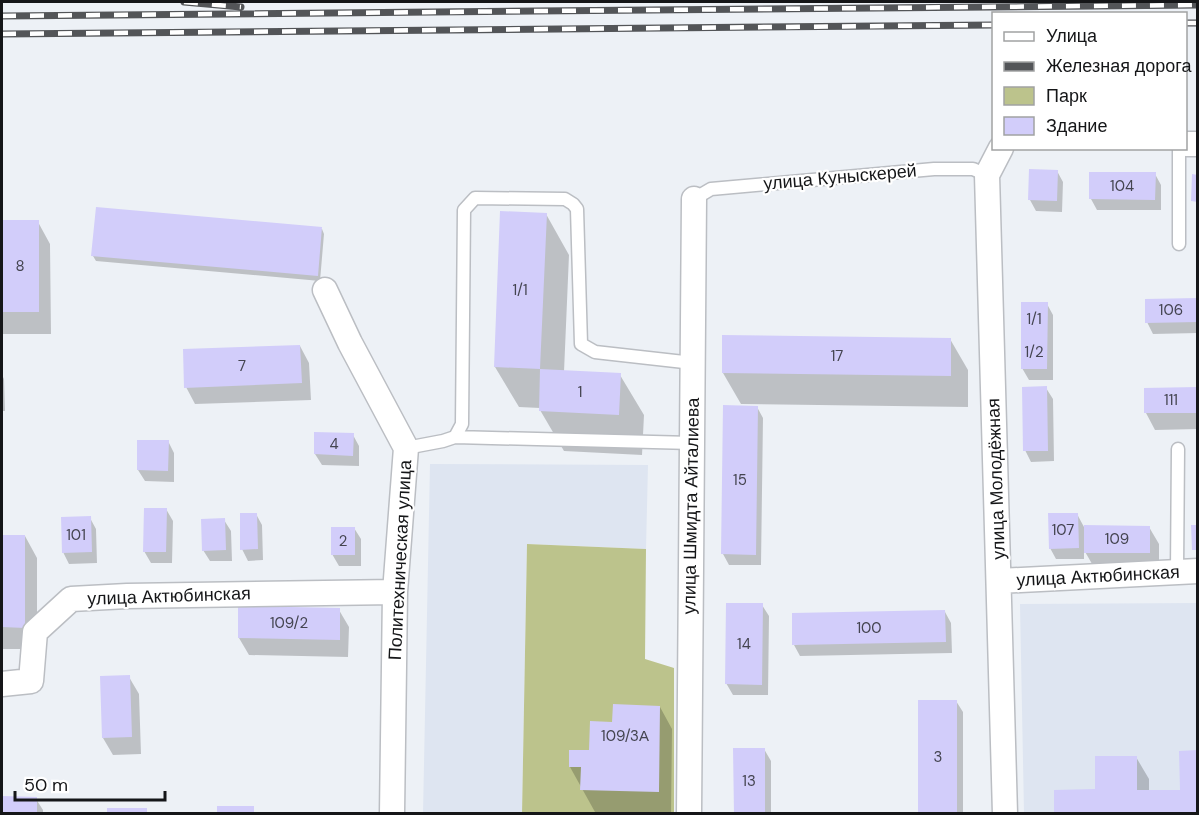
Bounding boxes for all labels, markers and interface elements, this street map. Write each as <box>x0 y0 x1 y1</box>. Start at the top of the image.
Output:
legend <box>992 12 1187 150</box>
text: Улица <box>1046 24 1098 48</box>
text: Железная дорога <box>1046 54 1192 78</box>
text: Парк <box>1046 84 1087 108</box>
text: Здание <box>1046 114 1107 138</box>
street label: улица Куныскерей <box>762 158 918 196</box>
house number: 104 <box>1110 176 1134 196</box>
house number: 8 <box>15 256 25 276</box>
house number: 1/1 <box>512 280 528 300</box>
house number: 106 <box>1159 300 1183 320</box>
house number: 1/1 <box>1026 309 1042 329</box>
house number: 1/2 <box>1024 342 1044 362</box>
house number: 17 <box>831 346 843 366</box>
house number: 7 <box>238 356 246 376</box>
house number: 1 <box>578 382 582 402</box>
house number: 111 <box>1164 390 1178 410</box>
street label: улица Шмидта Айталиева <box>677 397 705 614</box>
street label: улица Молодёжная <box>981 398 1011 560</box>
house number: 4 <box>329 434 339 454</box>
street label: Политехническая улица <box>383 458 417 661</box>
house number: 15 <box>733 470 747 490</box>
house number: 107 <box>1052 520 1074 540</box>
house number: 101 <box>66 525 86 545</box>
house number: 109 <box>1105 529 1129 549</box>
house number: 2 <box>339 531 347 551</box>
street label: улица Актюбинская <box>1016 560 1180 592</box>
street label: улица Актюбинская <box>87 581 251 611</box>
house number: 109/2 <box>270 613 308 633</box>
house number: 100 <box>856 618 882 638</box>
house number: 14 <box>737 634 751 654</box>
house number: 109/3А <box>601 726 649 746</box>
house number: 3 <box>934 747 942 767</box>
scale bar <box>15 764 165 802</box>
house number: 13 <box>742 771 756 791</box>
text: 50 m <box>24 773 68 797</box>

